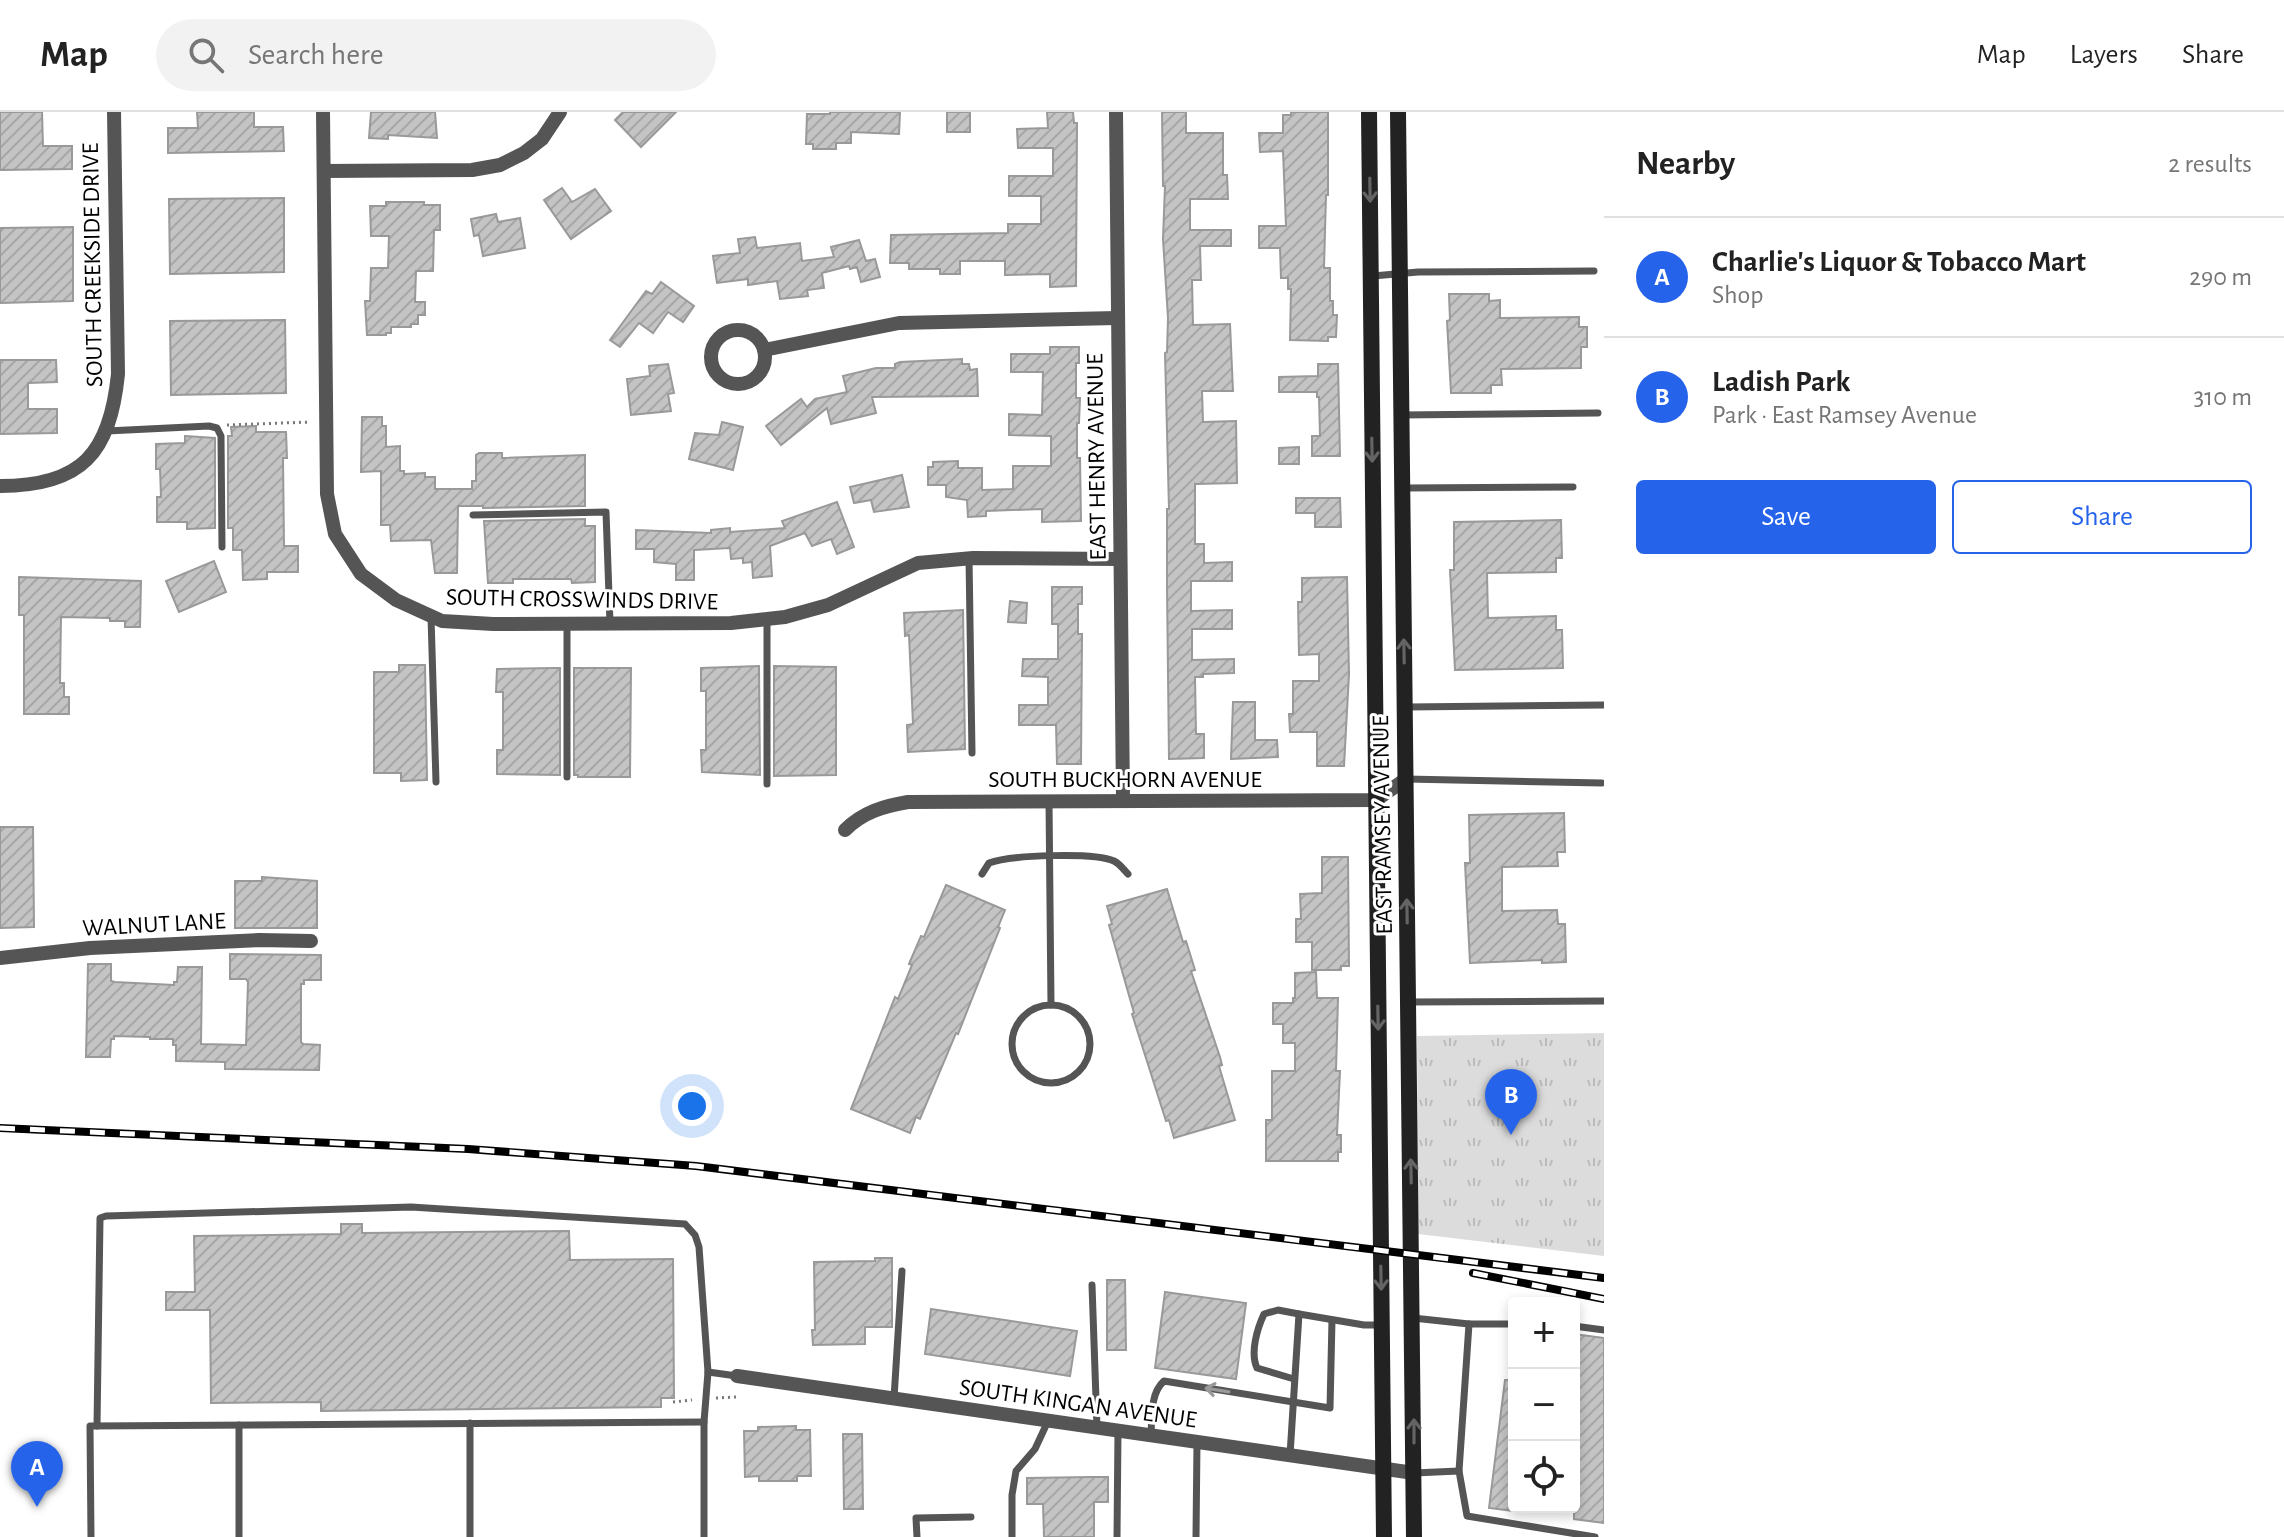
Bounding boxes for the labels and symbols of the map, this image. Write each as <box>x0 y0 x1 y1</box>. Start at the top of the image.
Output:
street label: SOUTH CREEKSIDE DRIVE <box>79 142 107 387</box>
one-way arrow <box>1362 176 1378 203</box>
street label: EAST HENRY AVENUE <box>1083 353 1111 561</box>
one-way arrow <box>1364 436 1380 463</box>
street label: SOUTH CROSSWINDS DRIVE <box>446 586 719 614</box>
one-way arrow <box>1396 638 1411 665</box>
street label: EAST RAMSEY AVENUE <box>1369 715 1397 935</box>
street label: SOUTH BUCKHORN AVENUE <box>988 768 1262 792</box>
one-way arrow <box>1400 898 1415 925</box>
street label: WALNUT LANE <box>82 909 227 941</box>
one-way arrow <box>1370 1004 1386 1031</box>
pin: B <box>1485 1069 1537 1135</box>
your location <box>672 1086 712 1126</box>
one-way arrow <box>1403 1158 1419 1185</box>
one-way arrow <box>1373 1264 1389 1291</box>
street label: SOUTH KINGAN AVENUE <box>958 1375 1198 1433</box>
one-way arrow <box>1205 1381 1231 1396</box>
one-way arrow <box>1406 1418 1421 1445</box>
pin: A <box>11 1441 63 1507</box>

